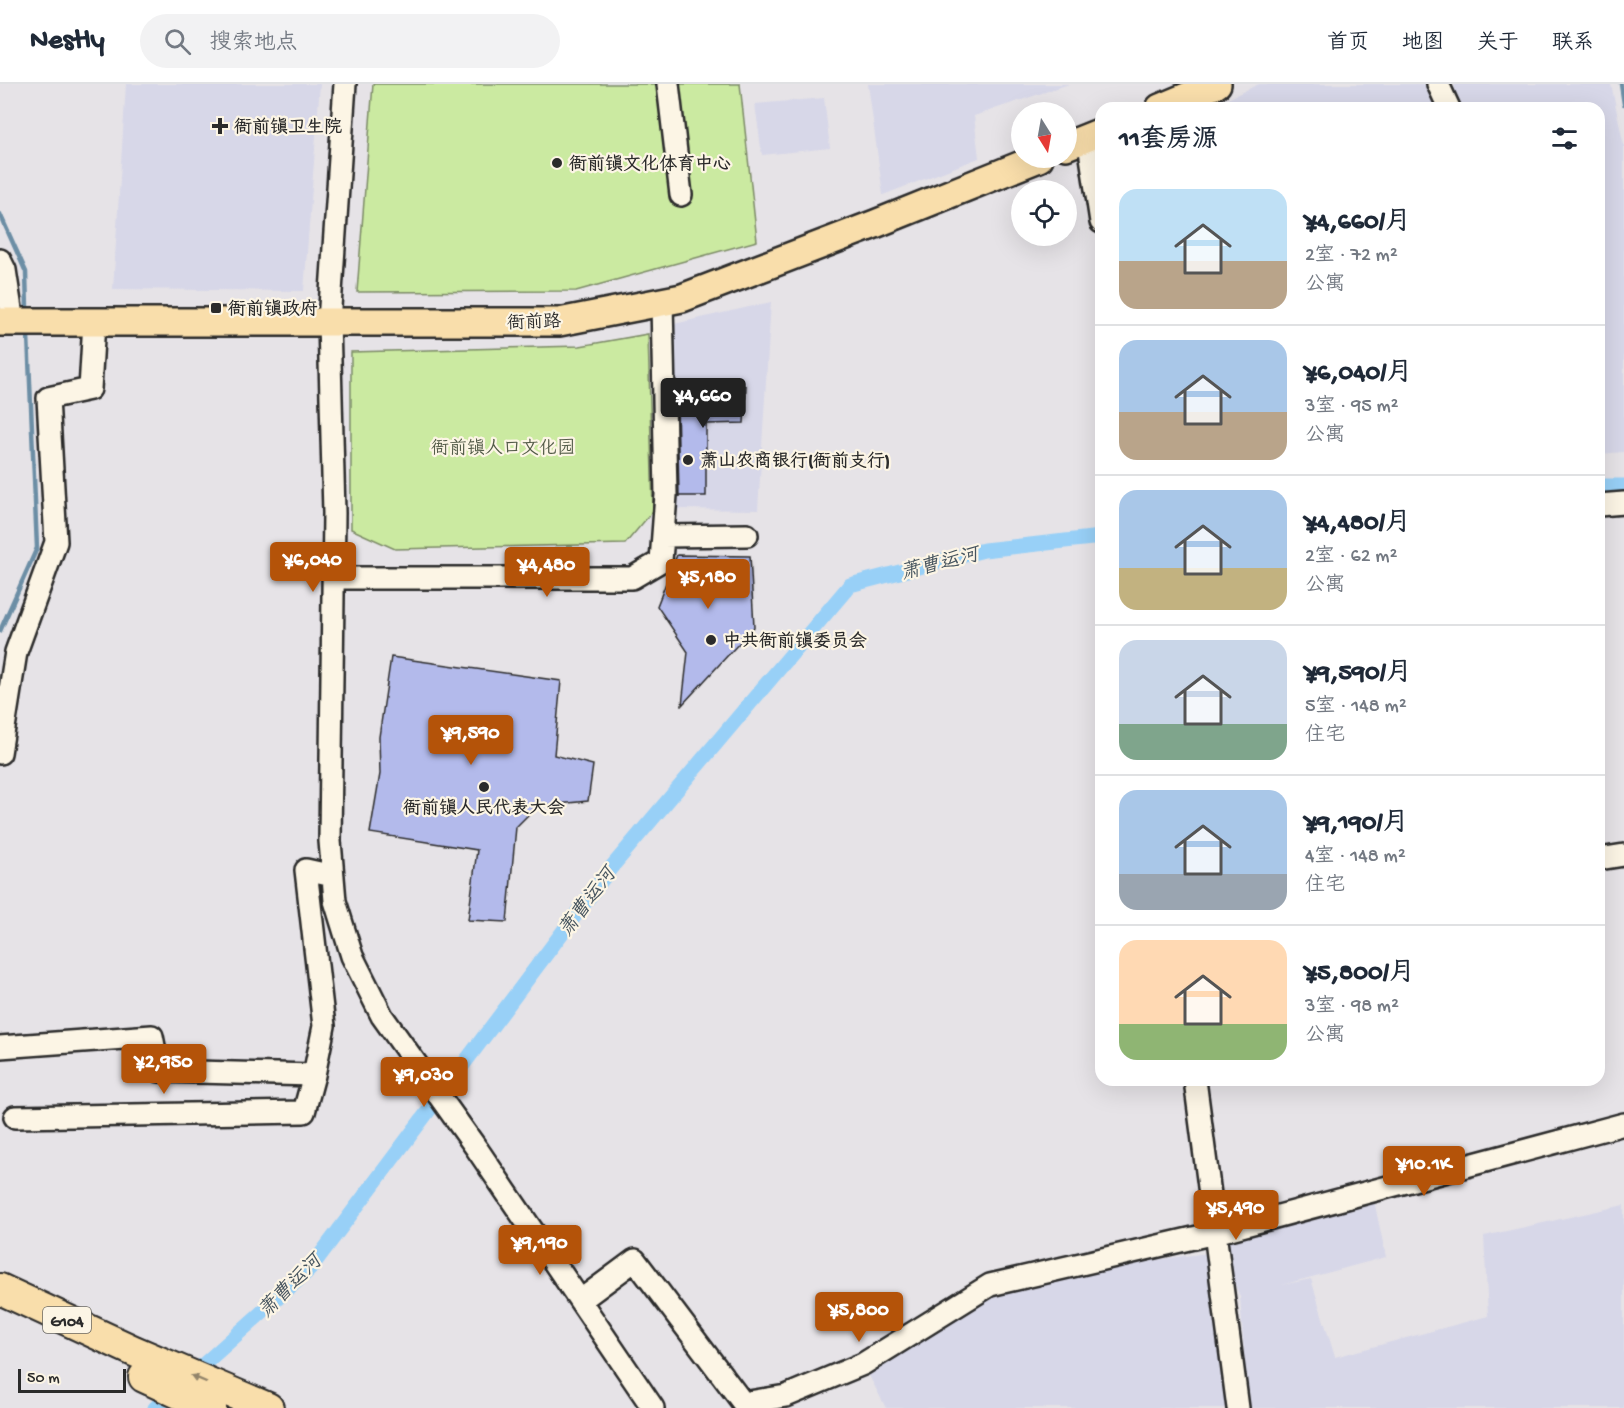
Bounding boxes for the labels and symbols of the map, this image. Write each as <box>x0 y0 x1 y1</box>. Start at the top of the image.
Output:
north arrow <box>1011 102 1077 168</box>
marker: 衙前镇卫生院 <box>211 117 229 135</box>
place label: 衙前镇卫生院 <box>234 117 342 139</box>
place label: 衙前镇文化体育中心 <box>569 154 731 176</box>
marker: 衙前镇文化体育中心 <box>550 156 564 170</box>
place label: 衙前镇政府 <box>228 299 318 321</box>
marker: 衙前镇政府 <box>209 301 223 315</box>
street label: 衙前路 <box>507 311 561 335</box>
pin: ¥4,660 <box>654 378 752 429</box>
park label: 衙前镇人口文化园 <box>431 438 575 460</box>
place label: 萧山农商银行(衙前支行) <box>700 450 890 473</box>
marker: 萧山农商银行(衙前支行) <box>681 453 695 467</box>
pin: ¥6,040 <box>264 542 362 593</box>
water label: 萧曹运河 <box>898 542 984 586</box>
pin: ¥4,480 <box>498 547 596 598</box>
pin: ¥5,180 <box>659 559 757 610</box>
place label: 中共衙前镇委员会 <box>723 631 867 653</box>
marker: 中共衙前镇委员会 <box>704 633 718 647</box>
pin: ¥9,590 <box>422 715 520 766</box>
marker: 衙前镇人民代表大会 <box>477 780 491 794</box>
place label: 衙前镇人民代表大会 <box>403 797 565 820</box>
water label: 萧曹运河 <box>554 861 624 942</box>
pin: ¥2,950 <box>115 1044 213 1095</box>
pin: ¥9,030 <box>375 1057 473 1108</box>
pin: ¥10.1K <box>1375 1146 1473 1197</box>
pin: ¥5,490 <box>1187 1190 1285 1241</box>
pin: ¥9,190 <box>491 1225 589 1276</box>
water label: 萧曹运河 <box>254 1248 330 1324</box>
pin: ¥5,800 <box>810 1292 908 1343</box>
road number: G104 <box>43 1307 91 1333</box>
scale bar <box>18 1366 126 1394</box>
one-way arrow <box>190 1374 208 1383</box>

